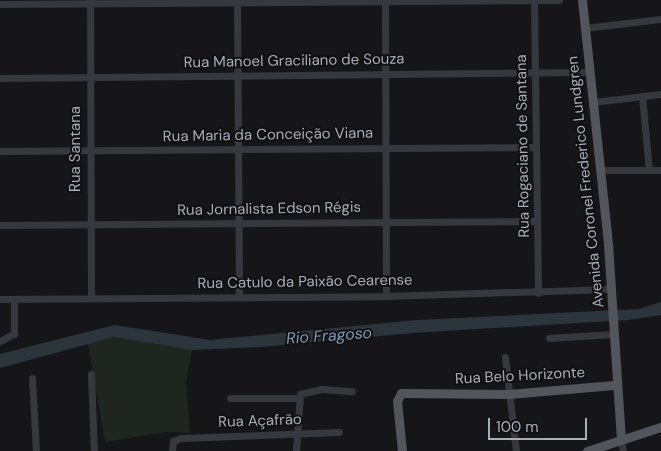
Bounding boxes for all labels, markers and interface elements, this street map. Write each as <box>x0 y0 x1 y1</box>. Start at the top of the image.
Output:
street label: Rua Manoel Graciliano de Souza <box>183 50 405 72</box>
street label: Rua Rogaciano de Santana <box>512 54 534 238</box>
street label: Avenida Coronel Frederico Lundgren <box>564 55 608 309</box>
street label: Rua Santana <box>67 106 85 192</box>
street label: Rua Maria da Conceição Viana <box>163 124 373 146</box>
street label: Rua Jornalista Edson Régis <box>177 198 361 220</box>
street label: Rua Catulo da Paixão Cearense <box>197 271 413 293</box>
water label: Rio Fragoso <box>285 323 373 349</box>
street label: Rua Belo Horizonte <box>454 364 586 388</box>
scale bar <box>491 408 590 440</box>
street label: Rua Açafrão <box>218 411 302 431</box>
text: 100 m <box>496 417 539 437</box>

